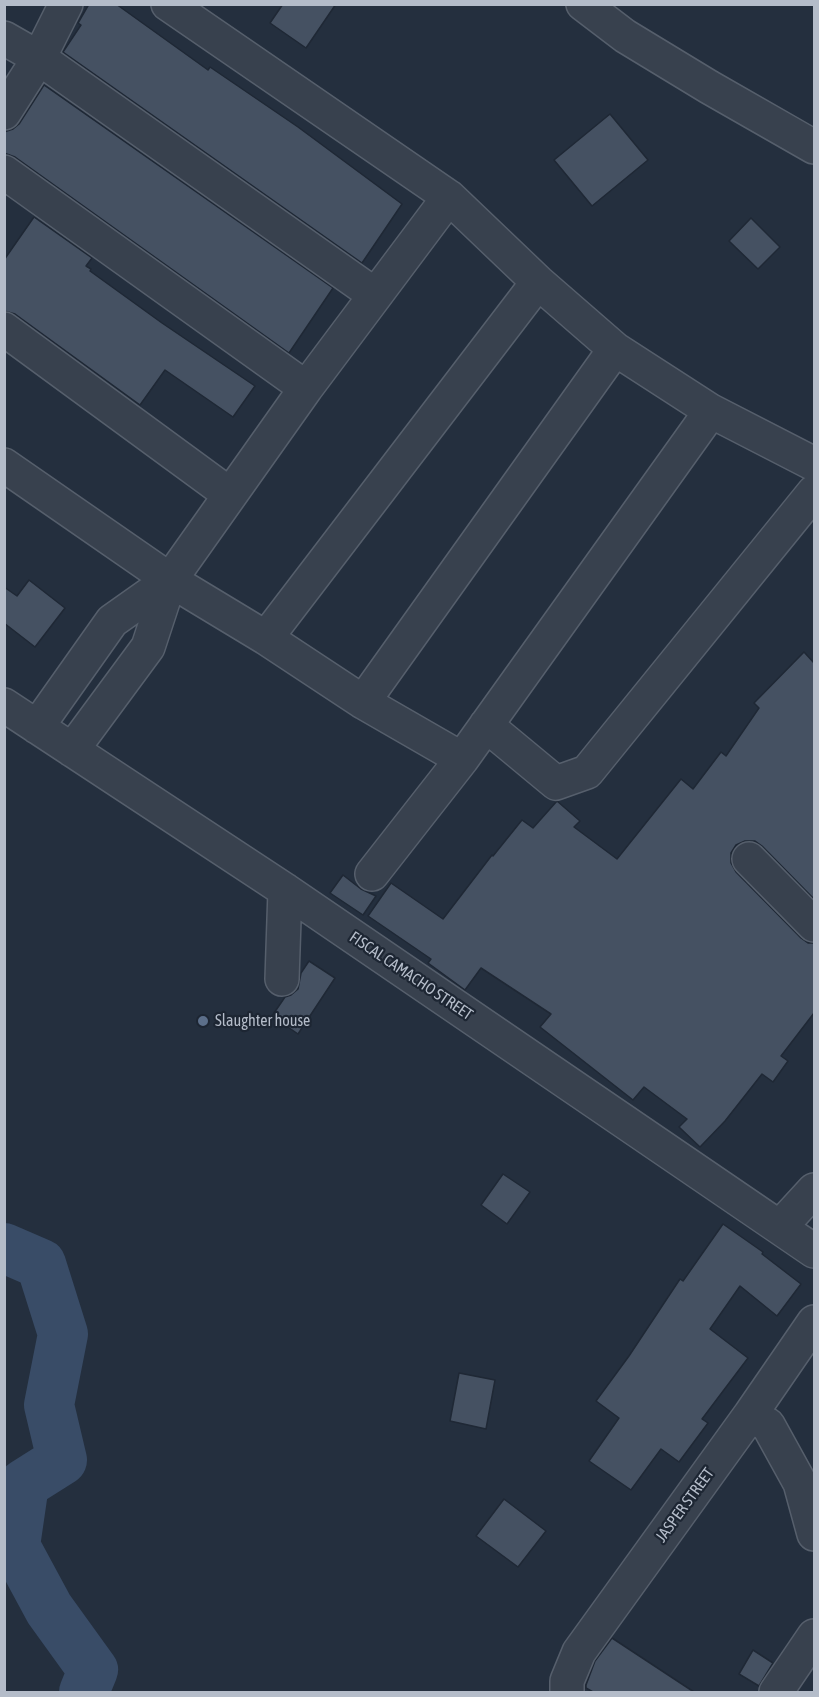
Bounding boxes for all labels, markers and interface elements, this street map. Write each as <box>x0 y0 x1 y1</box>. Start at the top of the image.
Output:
street label: FISCAL CAMACHO STREET <box>346 928 476 1024</box>
place label: Slaughter house <box>215 1011 310 1031</box>
marker: Slaughter house <box>196 1014 210 1028</box>
street label: JASPER STREET <box>652 1464 718 1546</box>

